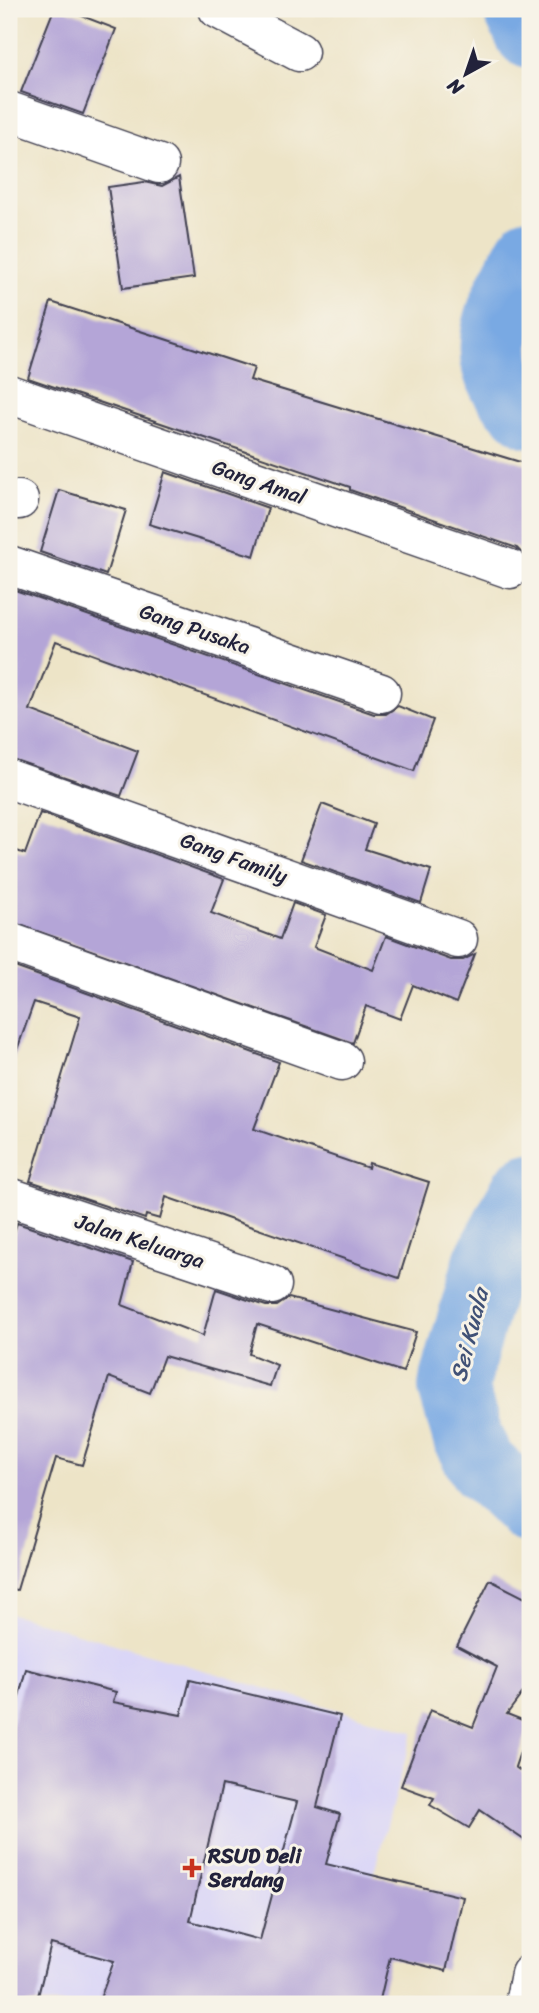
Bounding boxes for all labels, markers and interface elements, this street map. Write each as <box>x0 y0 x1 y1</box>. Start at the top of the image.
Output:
north arrow <box>430 38 500 108</box>
text: N <box>439 69 472 104</box>
street label: Gang Amal <box>207 448 312 516</box>
street label: Gang Pusaka <box>134 592 256 666</box>
street label: Gang Family <box>175 821 293 895</box>
street label: Jalan Keluarga <box>69 1202 210 1280</box>
water label: Sei Kuala <box>438 1281 502 1386</box>
place label: RSUD Deli Serdang <box>207 1837 302 1899</box>
marker: RSUD Deli Serdang <box>182 1858 202 1878</box>

